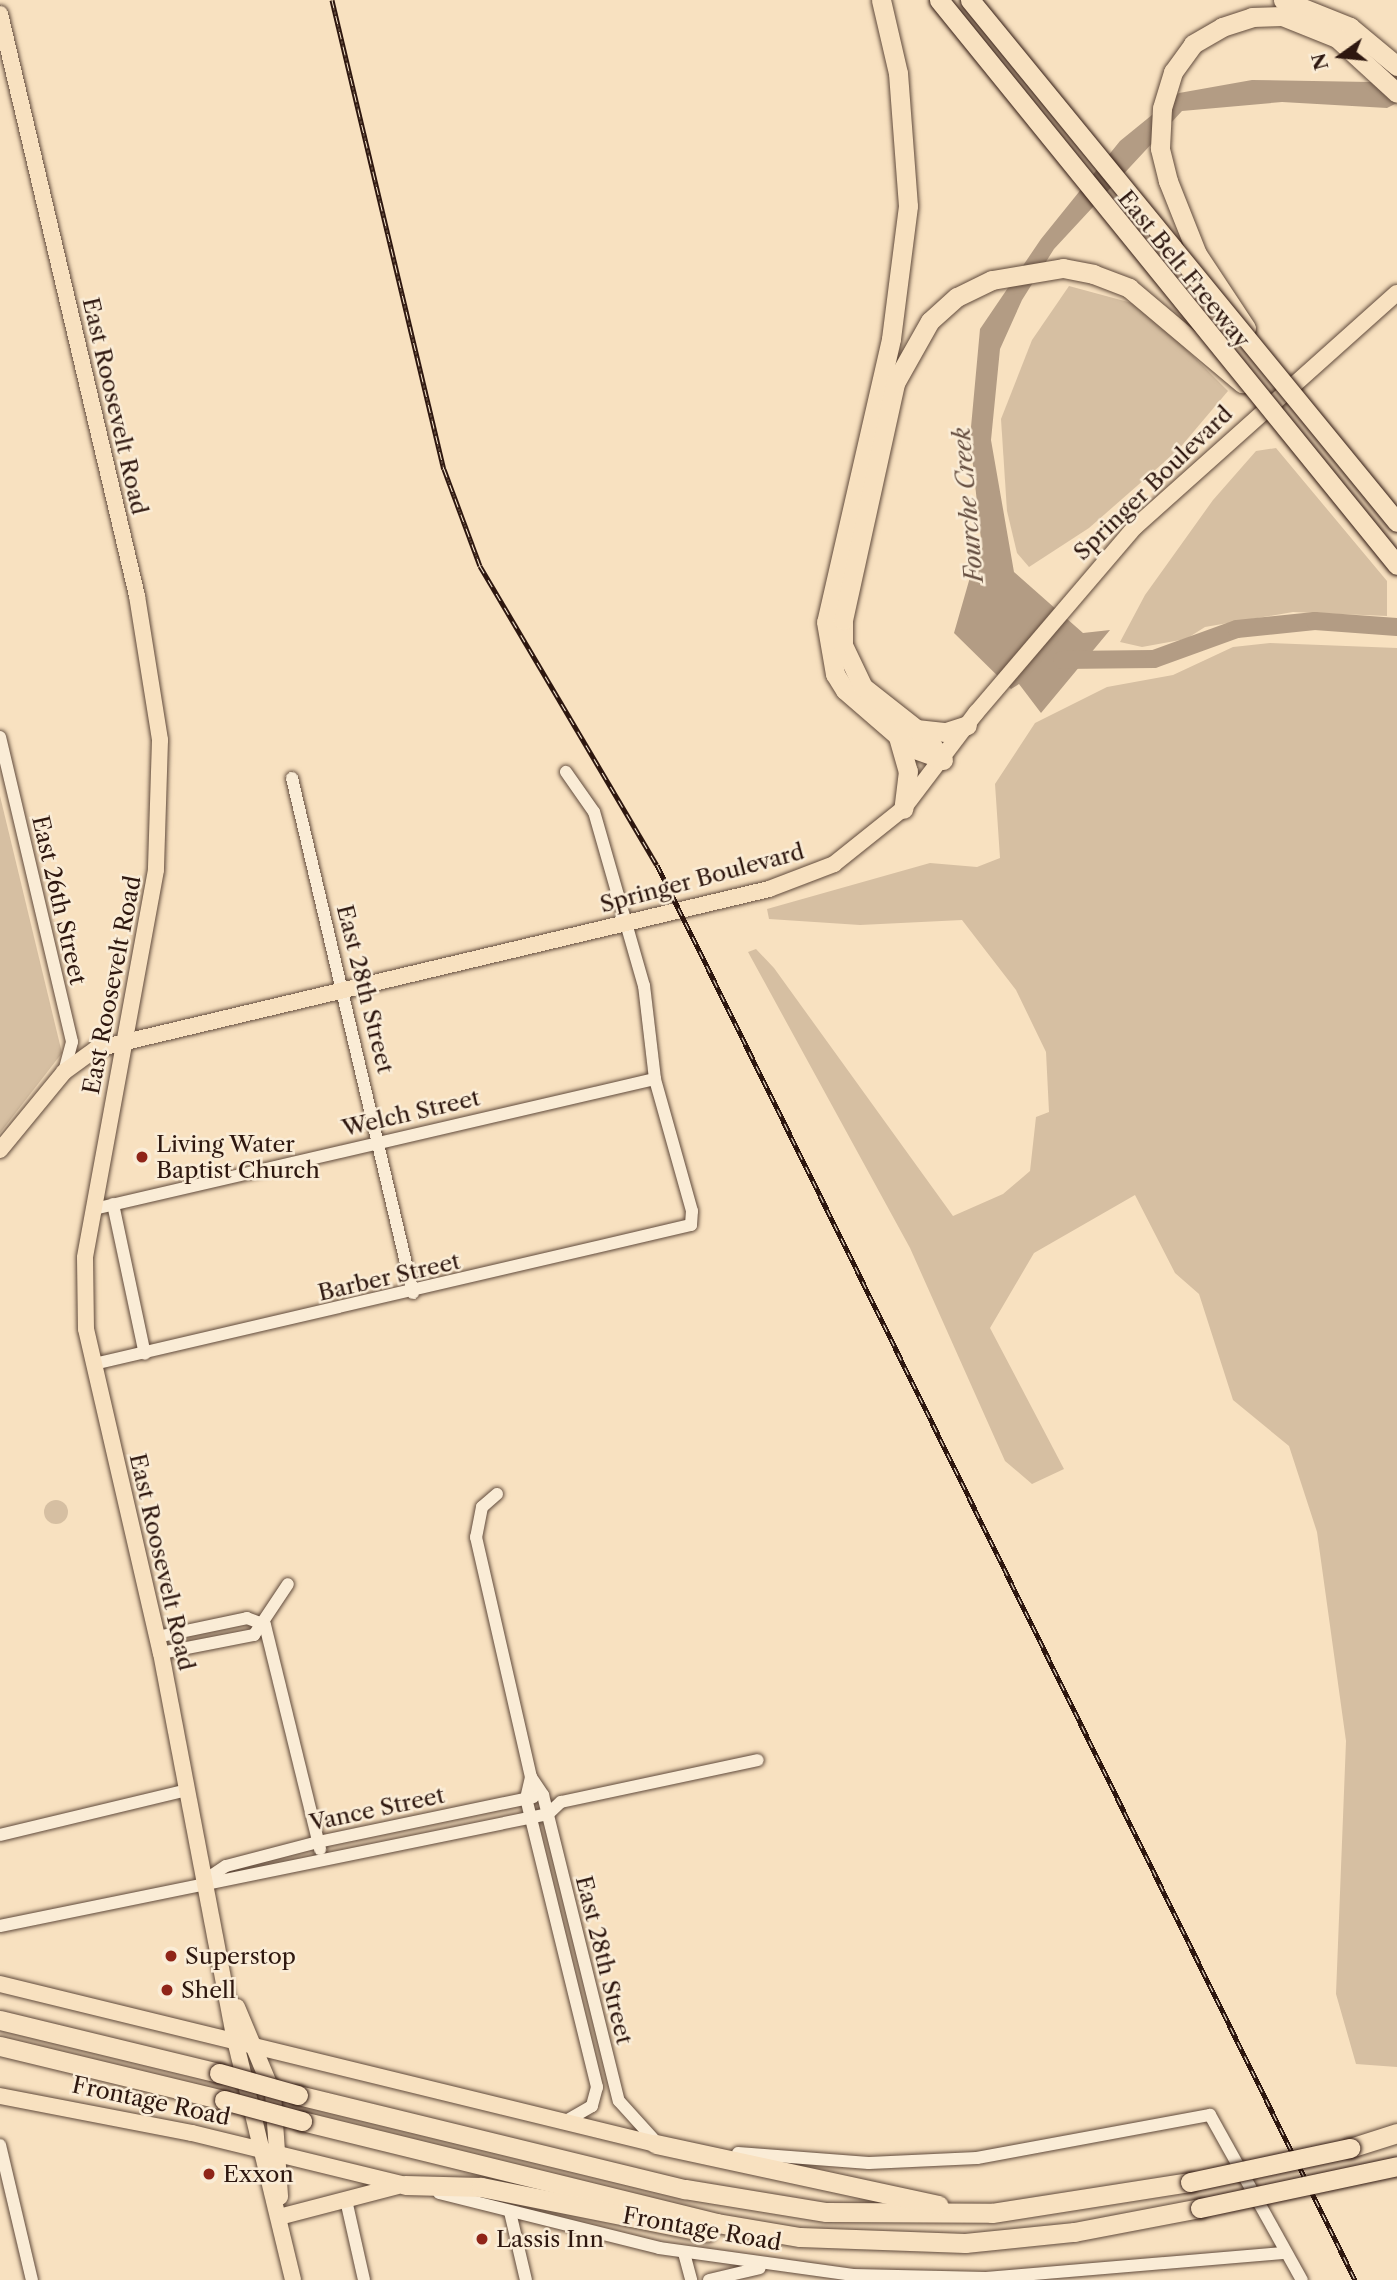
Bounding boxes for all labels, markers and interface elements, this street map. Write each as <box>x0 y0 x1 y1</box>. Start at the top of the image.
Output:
north arrow <box>1306 21 1376 91</box>
text: N <box>1307 51 1333 73</box>
street label: East Belt Freeway <box>1112 185 1256 353</box>
street label: East Roosevelt Road <box>77 295 153 517</box>
street label: Springer Boulevard <box>1068 400 1238 566</box>
water label: Fourche Creek <box>947 426 989 584</box>
street label: East 26th Street <box>26 813 92 987</box>
street label: Springer Boulevard <box>597 837 807 919</box>
street label: East Roosevelt Road <box>77 873 147 1097</box>
street label: East 28th Street <box>331 902 399 1076</box>
street label: Welch Street <box>339 1084 483 1142</box>
place label: Living Water Baptist Church <box>156 1130 320 1184</box>
marker: Living Water Baptist Church <box>134 1149 150 1165</box>
street label: Barber Street <box>315 1247 463 1307</box>
street label: East Roosevelt Road <box>124 1451 200 1673</box>
street label: Vance Street <box>307 1781 447 1837</box>
street label: East 28th Street <box>570 1873 638 2047</box>
place label: Superstop <box>185 1942 296 1970</box>
marker: Superstop <box>163 1948 179 1964</box>
place label: Shell <box>181 1976 236 2004</box>
marker: Shell <box>159 1982 175 1998</box>
street label: Frontage Road <box>69 2071 233 2131</box>
place label: Exxon <box>223 2160 294 2188</box>
marker: Exxon <box>201 2166 217 2182</box>
street label: Frontage Road <box>620 2201 784 2257</box>
place label: Lassis Inn <box>496 2225 604 2253</box>
marker: Lassis Inn <box>474 2231 490 2247</box>

